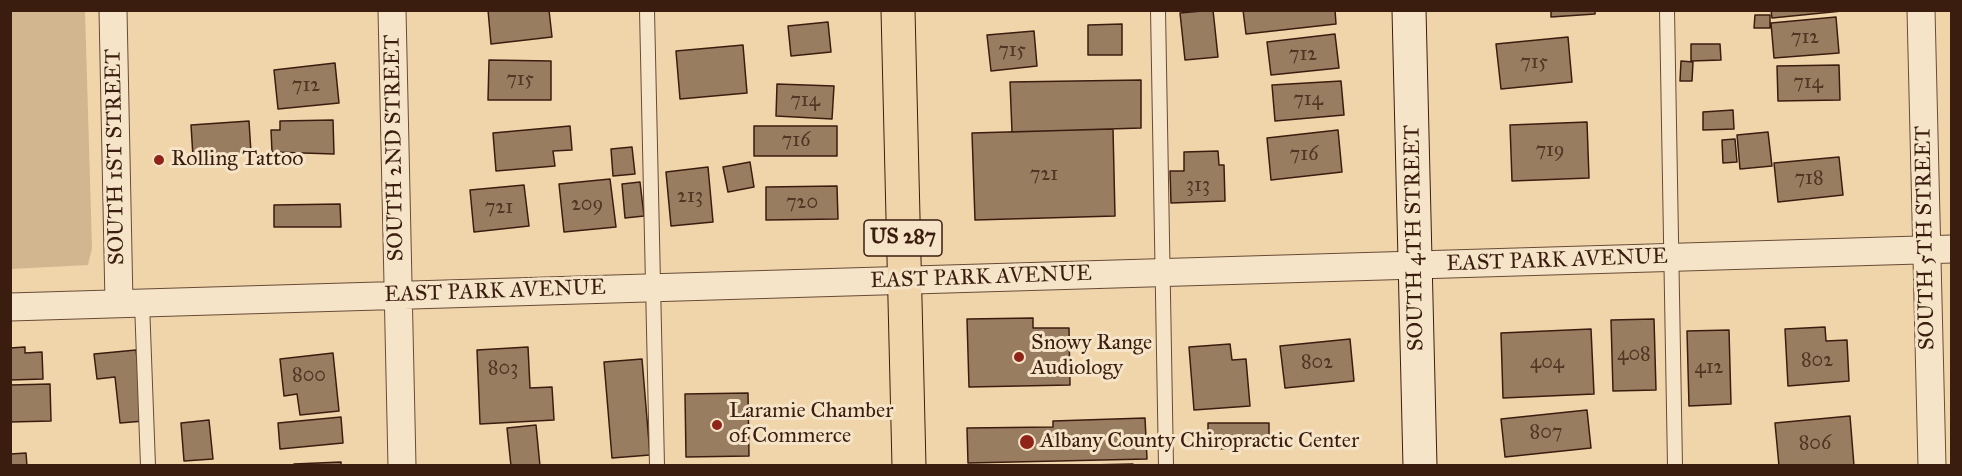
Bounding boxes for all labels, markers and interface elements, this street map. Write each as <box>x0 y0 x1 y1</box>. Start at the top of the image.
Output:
house number: 712 <box>1791 26 1819 50</box>
street label: SOUTH 2ND STREET <box>380 34 410 262</box>
house number: 715 <box>998 39 1026 63</box>
house number: 712 <box>1289 43 1317 67</box>
street label: SOUTH 1ST STREET <box>101 49 131 265</box>
house number: 715 <box>1520 51 1548 75</box>
house number: 715 <box>506 68 534 92</box>
house number: 714 <box>1793 71 1823 95</box>
house number: 712 <box>292 74 320 98</box>
house number: 714 <box>1293 88 1323 112</box>
house number: 714 <box>790 89 820 113</box>
street label: SOUTH 4TH STREET <box>1400 125 1430 351</box>
street label: SOUTH 5TH STREET <box>1911 126 1941 350</box>
house number: 716 <box>782 129 810 153</box>
house number: 719 <box>1535 139 1565 163</box>
house number: 716 <box>1290 143 1318 167</box>
place label: Rolling Tattoo <box>171 147 303 173</box>
marker: Rolling Tattoo <box>152 153 166 167</box>
house number: 721 <box>1030 163 1058 187</box>
house number: 718 <box>1794 167 1824 191</box>
house number: 313 <box>1186 174 1210 198</box>
house number: 213 <box>677 185 703 209</box>
house number: 720 <box>786 191 818 215</box>
house number: 209 <box>571 193 603 217</box>
house number: 721 <box>485 196 513 220</box>
road number: US 287 <box>864 220 942 256</box>
street label: EAST PARK AVENUE <box>1446 244 1668 278</box>
street label: EAST PARK AVENUE <box>870 261 1092 295</box>
street label: EAST PARK AVENUE <box>384 275 606 309</box>
place label: Snowy Range Audiology <box>1031 331 1152 382</box>
house number: 408 <box>1617 343 1651 367</box>
house number: 802 <box>1801 349 1833 373</box>
marker: Snowy Range Audiology <box>1012 350 1026 364</box>
house number: 802 <box>1301 351 1333 375</box>
house number: 404 <box>1530 351 1564 375</box>
house number: 412 <box>1695 356 1723 380</box>
house number: 803 <box>488 357 518 381</box>
house number: 800 <box>292 364 326 388</box>
place label: Laramie Chamber of Commerce <box>729 399 893 451</box>
marker: Laramie Chamber of Commerce <box>710 418 724 432</box>
house number: 807 <box>1530 421 1562 445</box>
place label: Albany County Chiropractic Center <box>1040 429 1359 455</box>
house number: 806 <box>1799 432 1831 456</box>
marker: Albany County Chiropractic Center <box>1018 433 1036 451</box>

